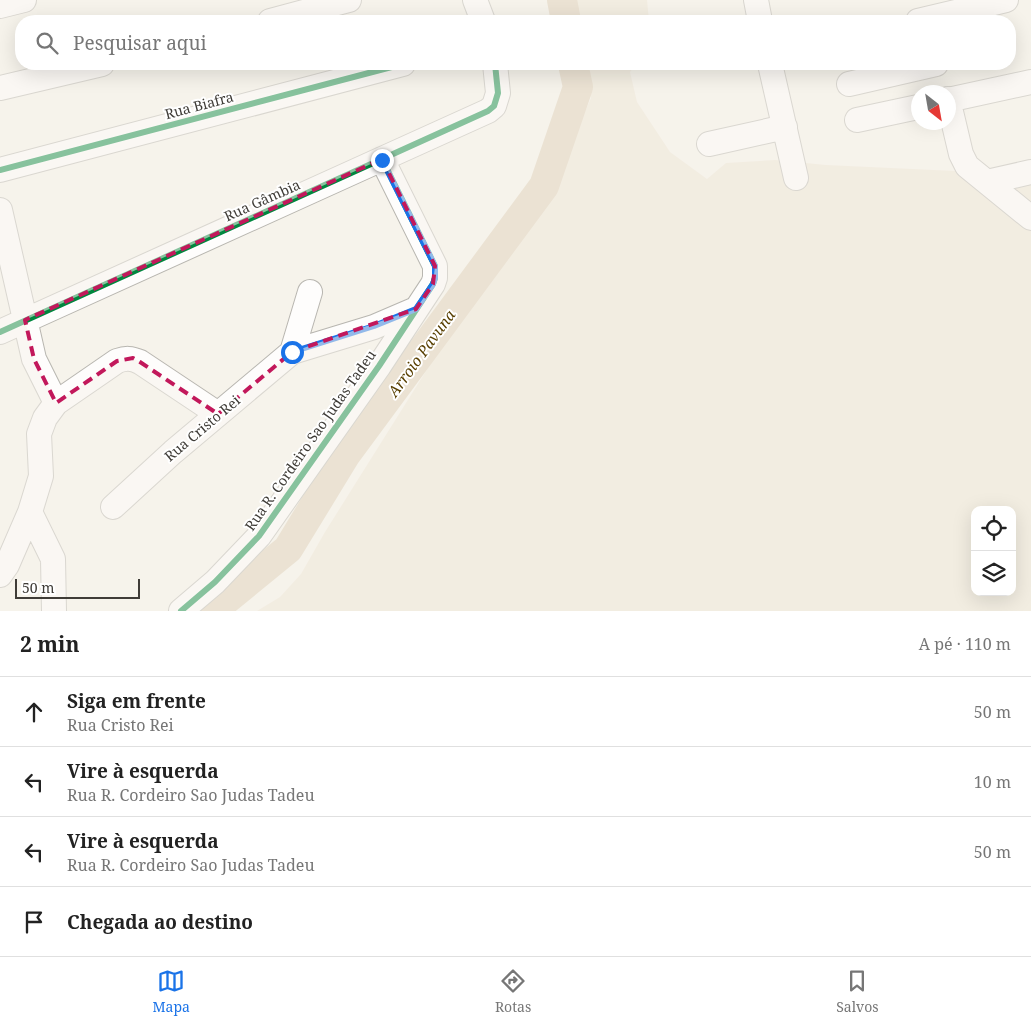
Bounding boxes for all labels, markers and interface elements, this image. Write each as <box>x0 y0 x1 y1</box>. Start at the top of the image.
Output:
search box <box>15 15 1016 70</box>
icon: search <box>33 29 61 57</box>
text: Pesquisar aqui <box>73 30 207 56</box>
north arrow <box>911 85 956 130</box>
street label: Rua Biafra <box>162 87 236 123</box>
route end <box>371 149 394 172</box>
street label: Rua Gâmbia <box>221 175 303 225</box>
water label: Arroio Pavuna <box>382 305 459 401</box>
route start <box>281 341 304 364</box>
street label: Rua R. Cordeiro Sao Judas Tadeu <box>240 346 380 534</box>
street label: Rua Cristo Rei <box>160 390 244 465</box>
map controls <box>971 506 1016 596</box>
button: locate <box>971 506 1016 551</box>
button: layers <box>971 551 1016 596</box>
scale bar <box>15 576 140 599</box>
text: 50 m <box>22 578 55 597</box>
text: 2 min <box>20 630 79 658</box>
text: A pé · 110 m <box>919 633 1011 655</box>
text: Siga em frente <box>67 688 206 714</box>
icon: ahead <box>20 698 48 726</box>
text: 50 m <box>974 701 1011 723</box>
text: Rua Cristo Rei <box>67 714 174 736</box>
text: Vire à esquerda <box>67 758 219 784</box>
icon: left <box>20 768 48 796</box>
text: 10 m <box>974 771 1011 793</box>
text: Rua R. Cordeiro Sao Judas Tadeu <box>67 784 315 806</box>
text: Vire à esquerda <box>67 828 219 854</box>
icon: left <box>20 838 48 866</box>
text: 50 m <box>974 841 1011 863</box>
text: Rua R. Cordeiro Sao Judas Tadeu <box>67 854 315 876</box>
icon: arrive <box>20 908 48 936</box>
text: Chegada ao destino <box>67 909 253 935</box>
tab: Mapa <box>152 967 190 1016</box>
tab: Rotas <box>495 967 531 1016</box>
tab: Salvos <box>836 967 879 1016</box>

